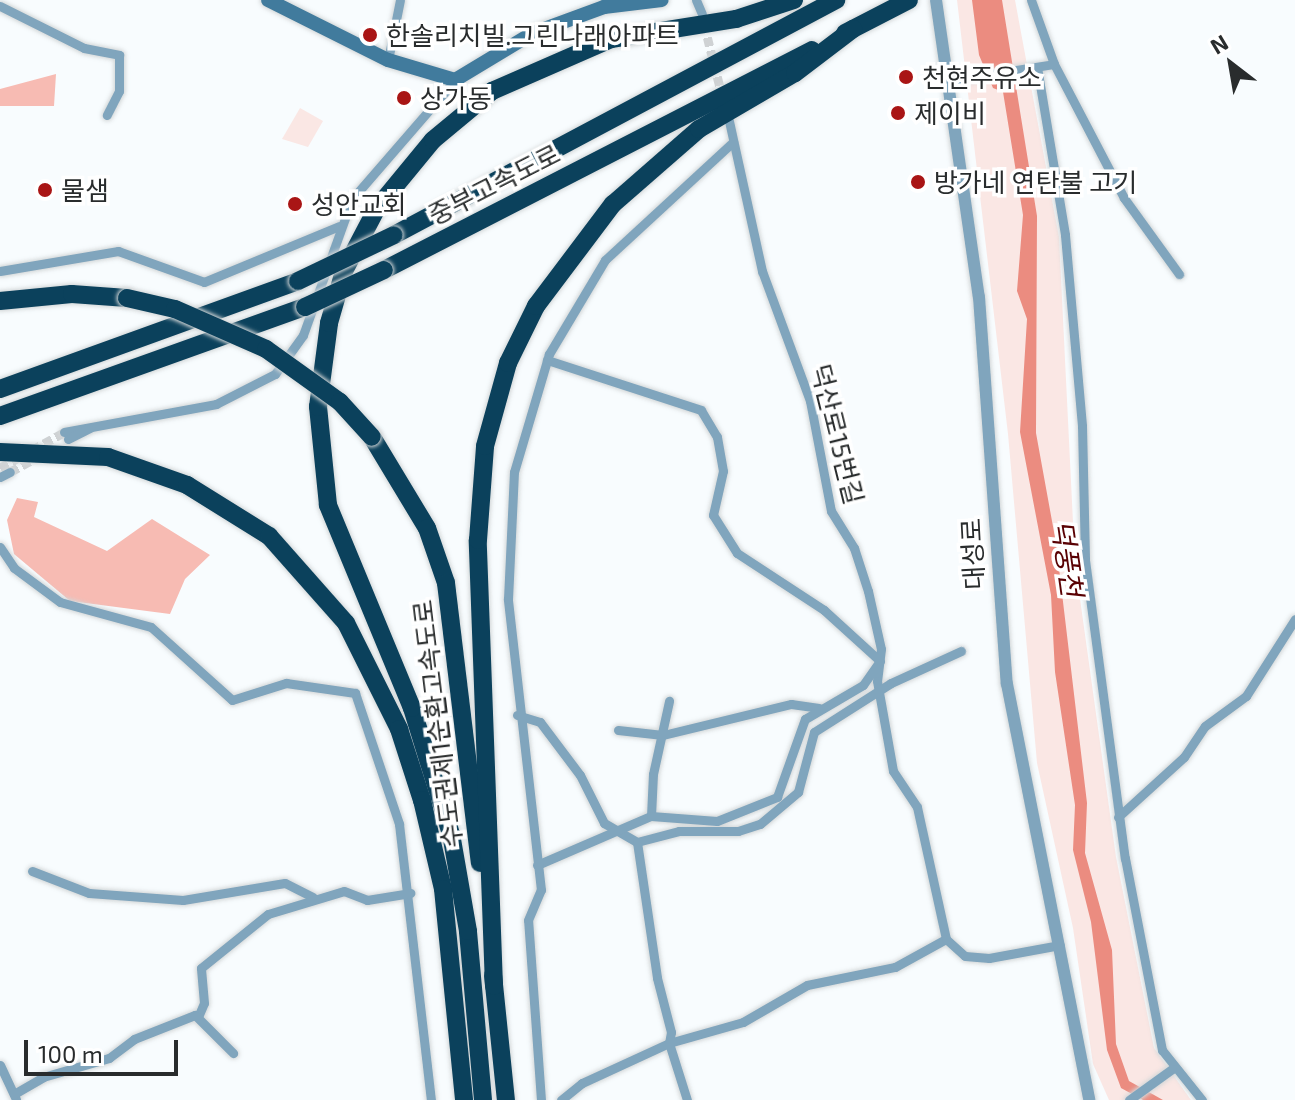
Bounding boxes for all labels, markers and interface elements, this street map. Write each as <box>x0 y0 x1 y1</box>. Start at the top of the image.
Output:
place label: 한솔리치빌.그린나래아파트 <box>386 19 679 51</box>
north arrow <box>1191 24 1271 104</box>
marker: 한솔리치빌.그린나래아파트 <box>361 26 379 44</box>
text: N <box>1205 28 1232 59</box>
place label: 천현주유소 <box>922 61 1042 93</box>
marker: 천현주유소 <box>897 68 915 86</box>
place label: 상가동 <box>420 82 492 114</box>
marker: 상가동 <box>395 89 413 107</box>
place label: 제이비 <box>914 97 986 129</box>
marker: 제이비 <box>889 104 907 122</box>
street label: 중부고속도로 <box>423 138 565 230</box>
place label: 방가네 연탄불 고기 <box>934 166 1137 198</box>
marker: 방가네 연탄불 고기 <box>909 173 927 191</box>
place label: 물샘 <box>61 174 109 206</box>
marker: 물샘 <box>36 181 54 199</box>
place label: 성안교회 <box>311 188 407 220</box>
marker: 성안교회 <box>286 195 304 213</box>
street label: 덕산로15번길 <box>805 360 871 508</box>
street label: 대성로 <box>955 517 989 591</box>
water label: 덕풍천 <box>1046 517 1090 599</box>
street label: 수도권제1순환고속도로 <box>406 598 468 850</box>
scale bar <box>28 1024 182 1074</box>
text: 100 m <box>38 1039 103 1068</box>

